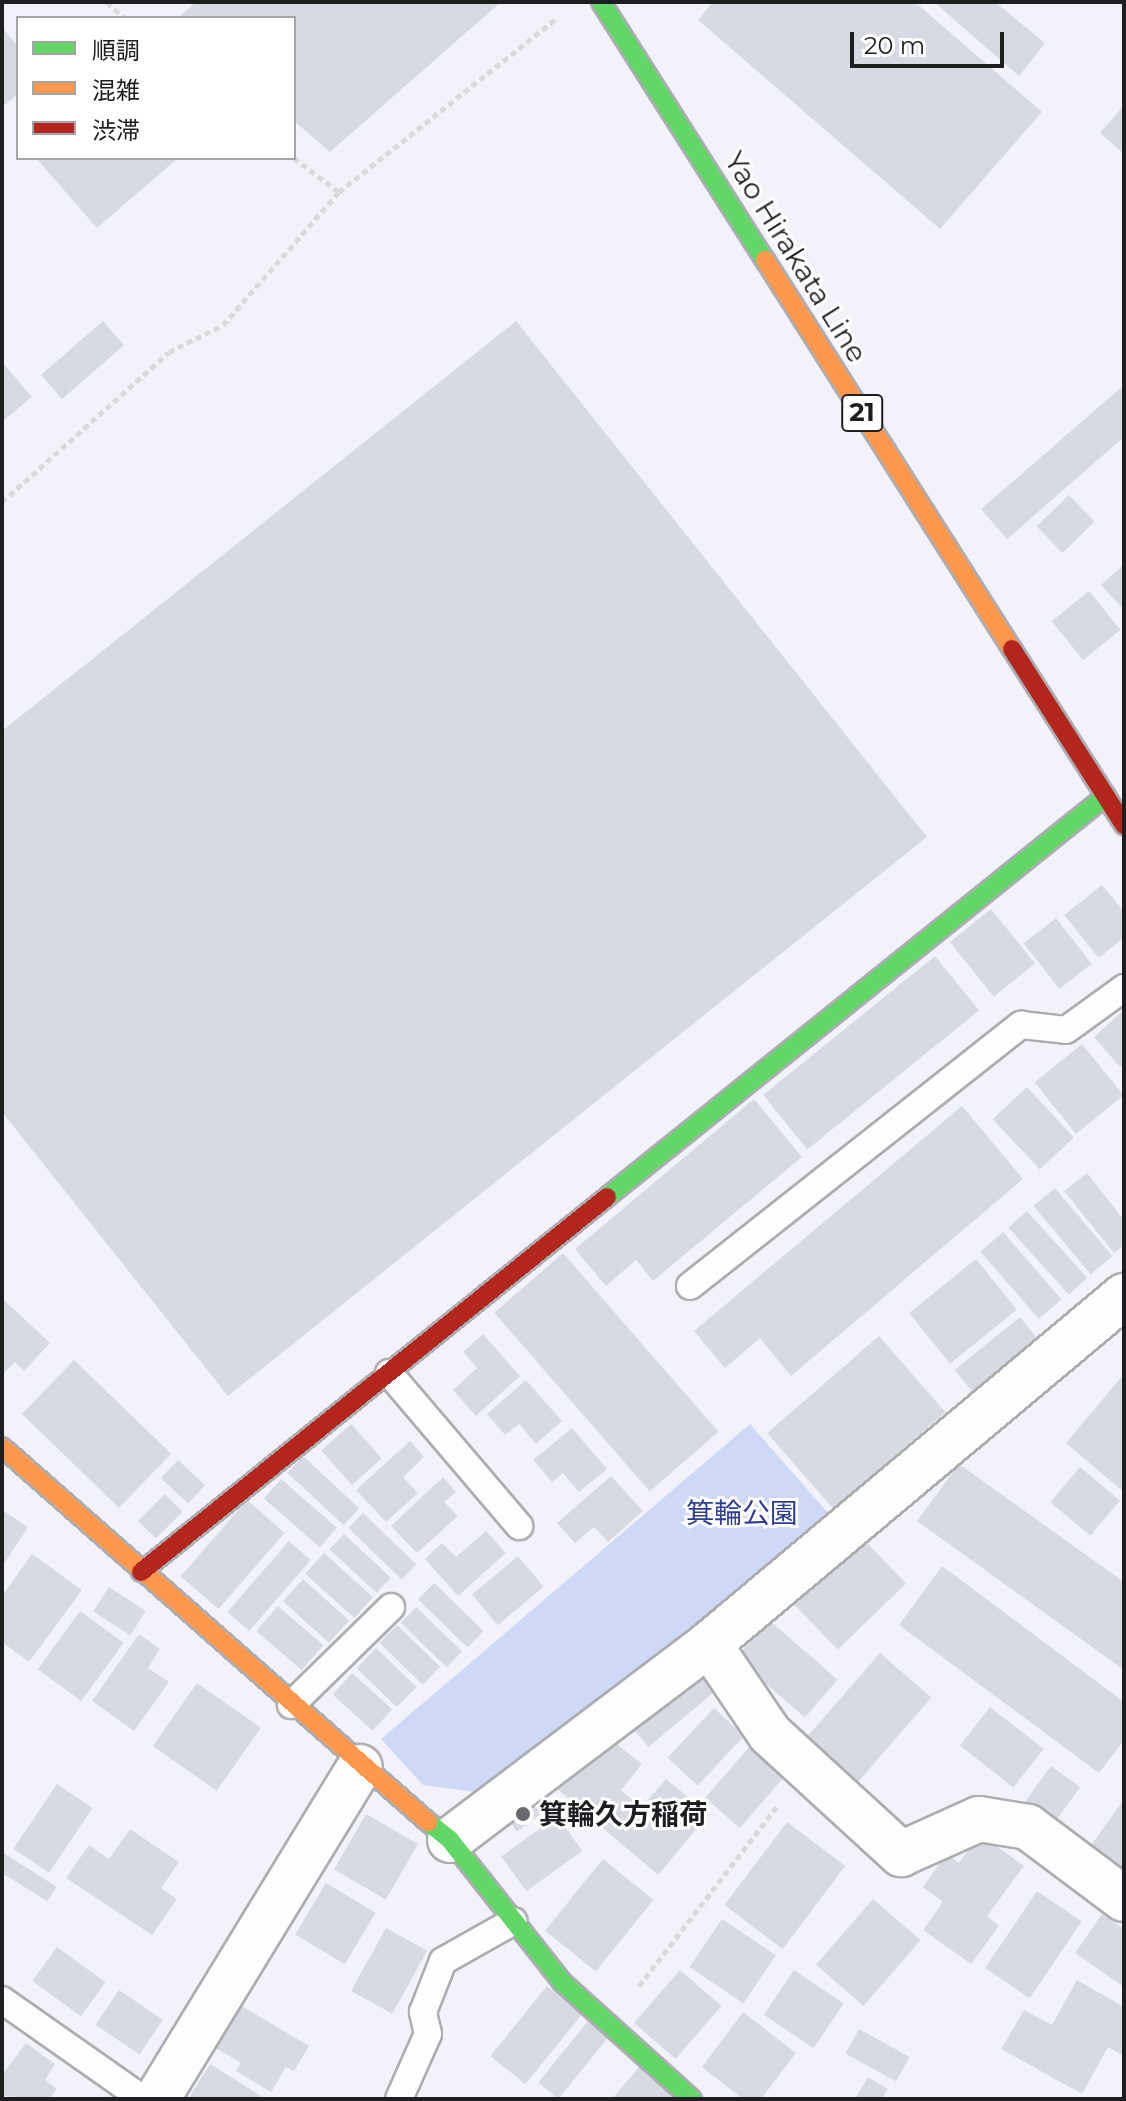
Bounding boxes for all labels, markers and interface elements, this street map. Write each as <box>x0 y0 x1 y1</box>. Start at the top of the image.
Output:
legend <box>16 16 296 160</box>
scale bar <box>854 16 1008 66</box>
text: 20 m <box>864 31 925 60</box>
text: 順調 <box>92 36 140 65</box>
text: 混雑 <box>92 76 140 105</box>
text: 渋滞 <box>92 116 140 145</box>
street label: Yao Hirakata Line <box>718 146 874 368</box>
road number: 21 <box>840 391 884 435</box>
park label: 箕輪公園 <box>686 1496 798 1530</box>
place label: 箕輪久方稲荷 <box>539 1797 707 1831</box>
marker: 箕輪久方稲荷 <box>514 1805 532 1823</box>

